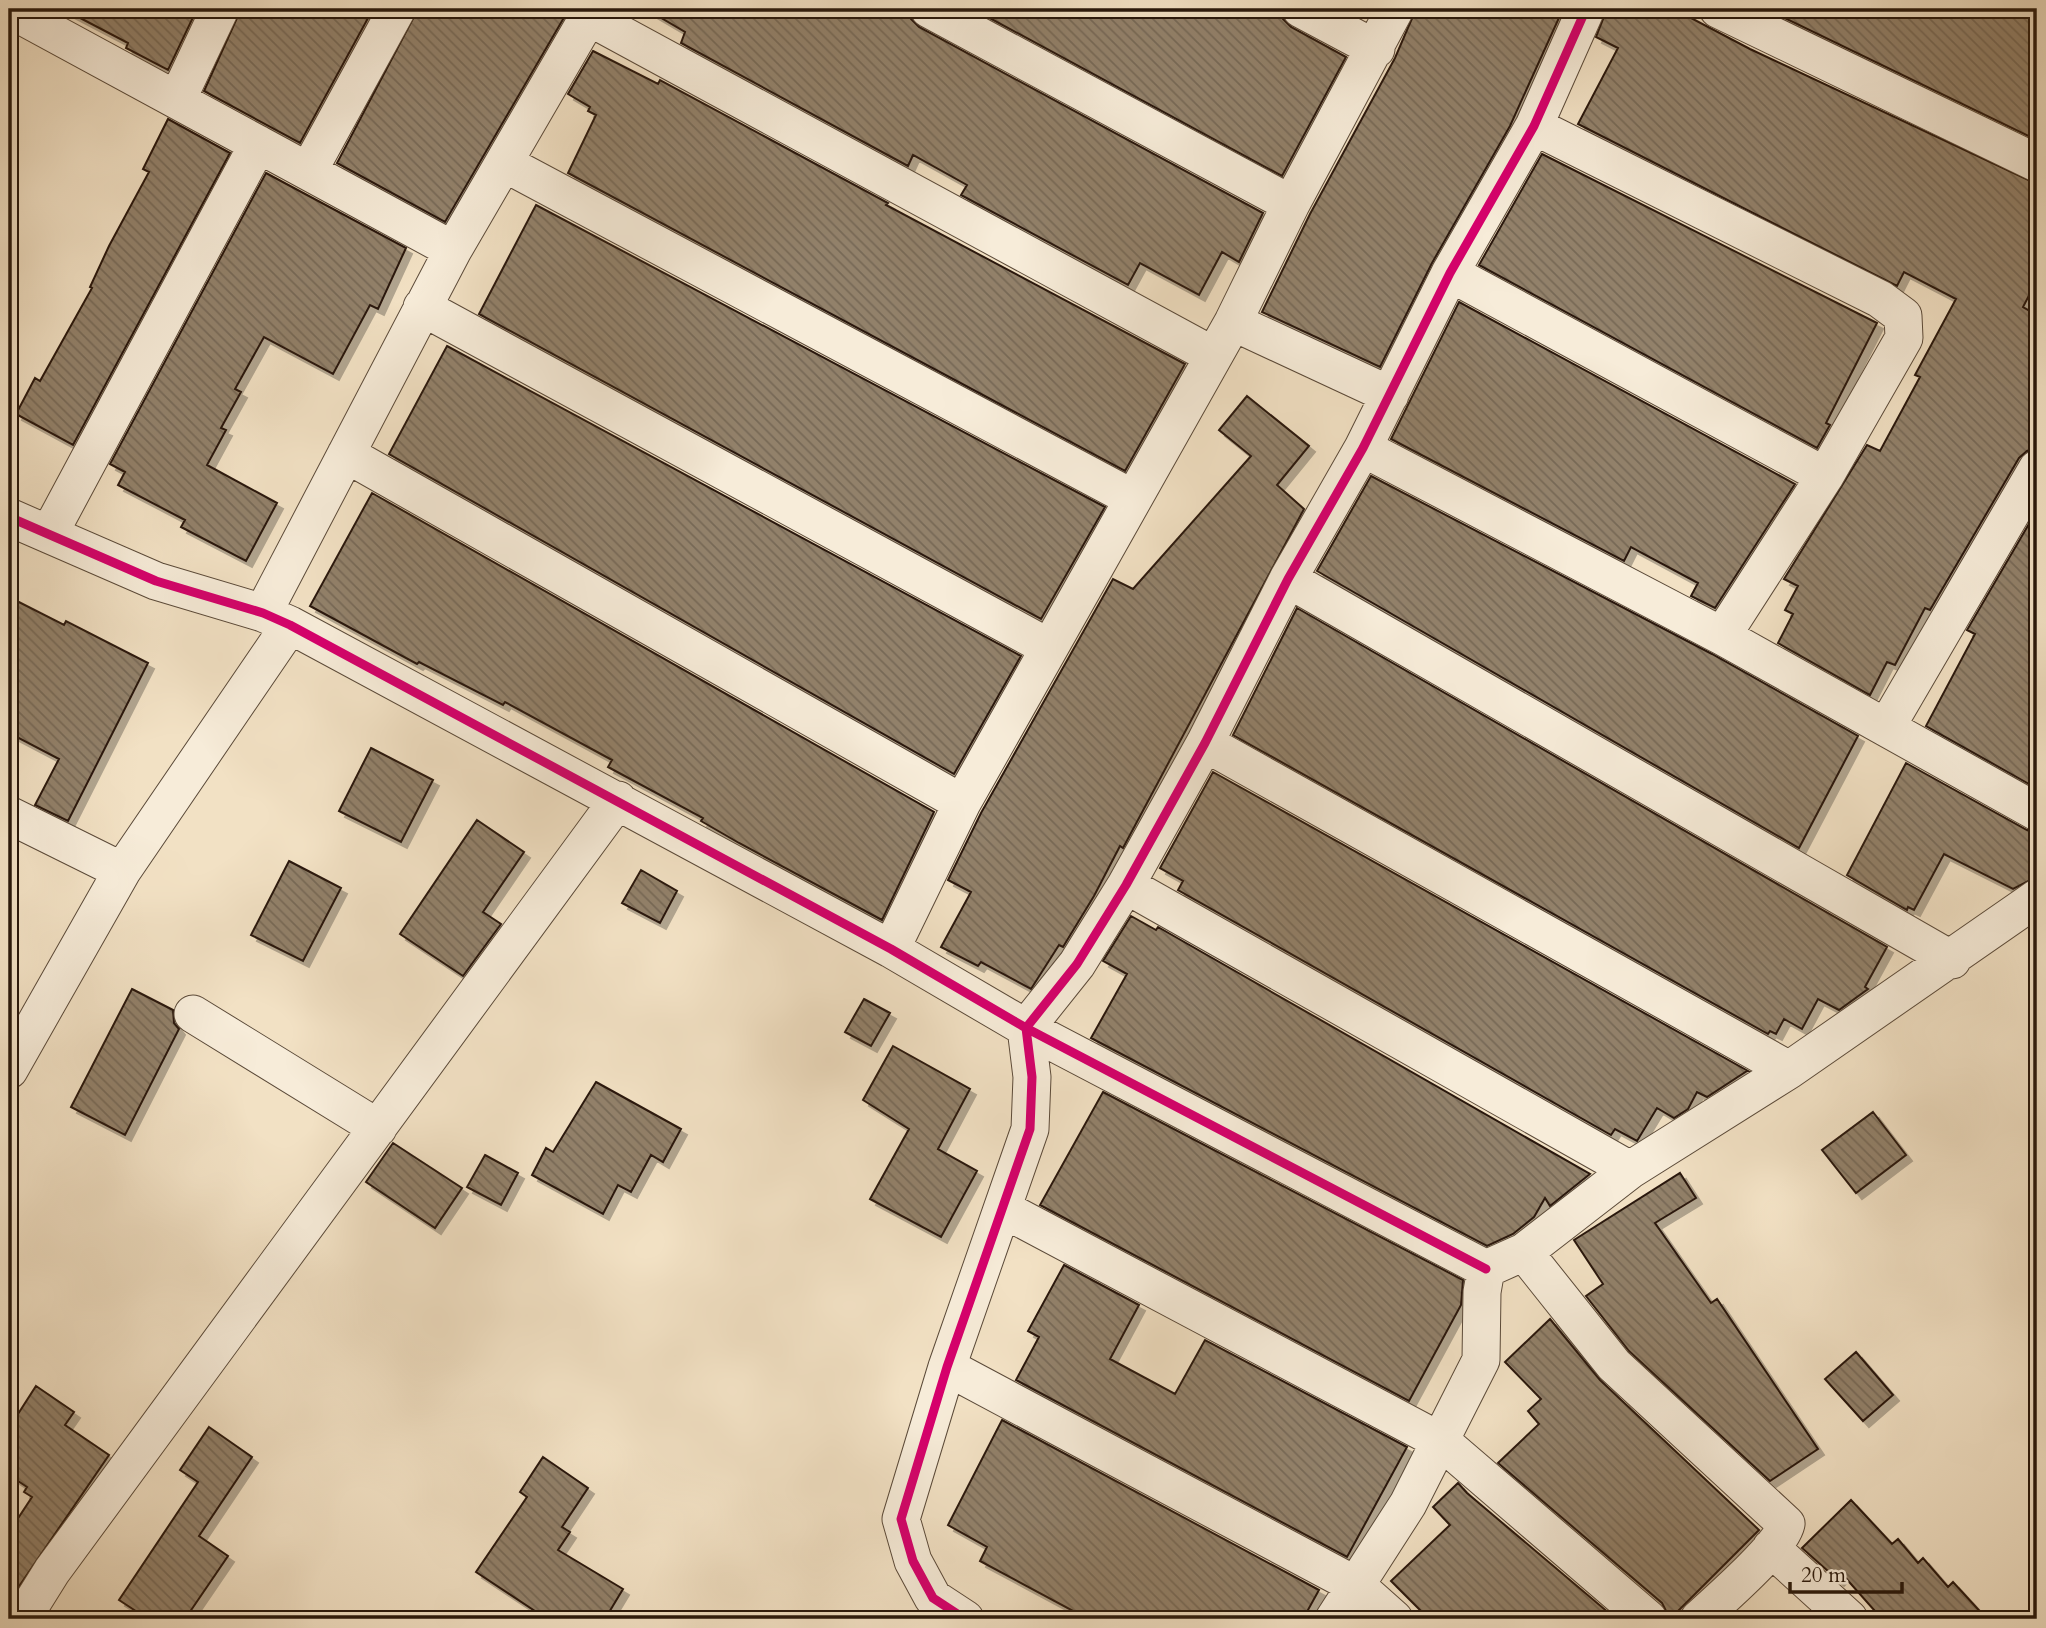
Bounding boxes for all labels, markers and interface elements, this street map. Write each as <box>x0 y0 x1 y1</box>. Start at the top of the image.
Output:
scale bar <box>1790 1551 1902 1595</box>
text: 20 m <box>1801 1561 1846 1590</box>

